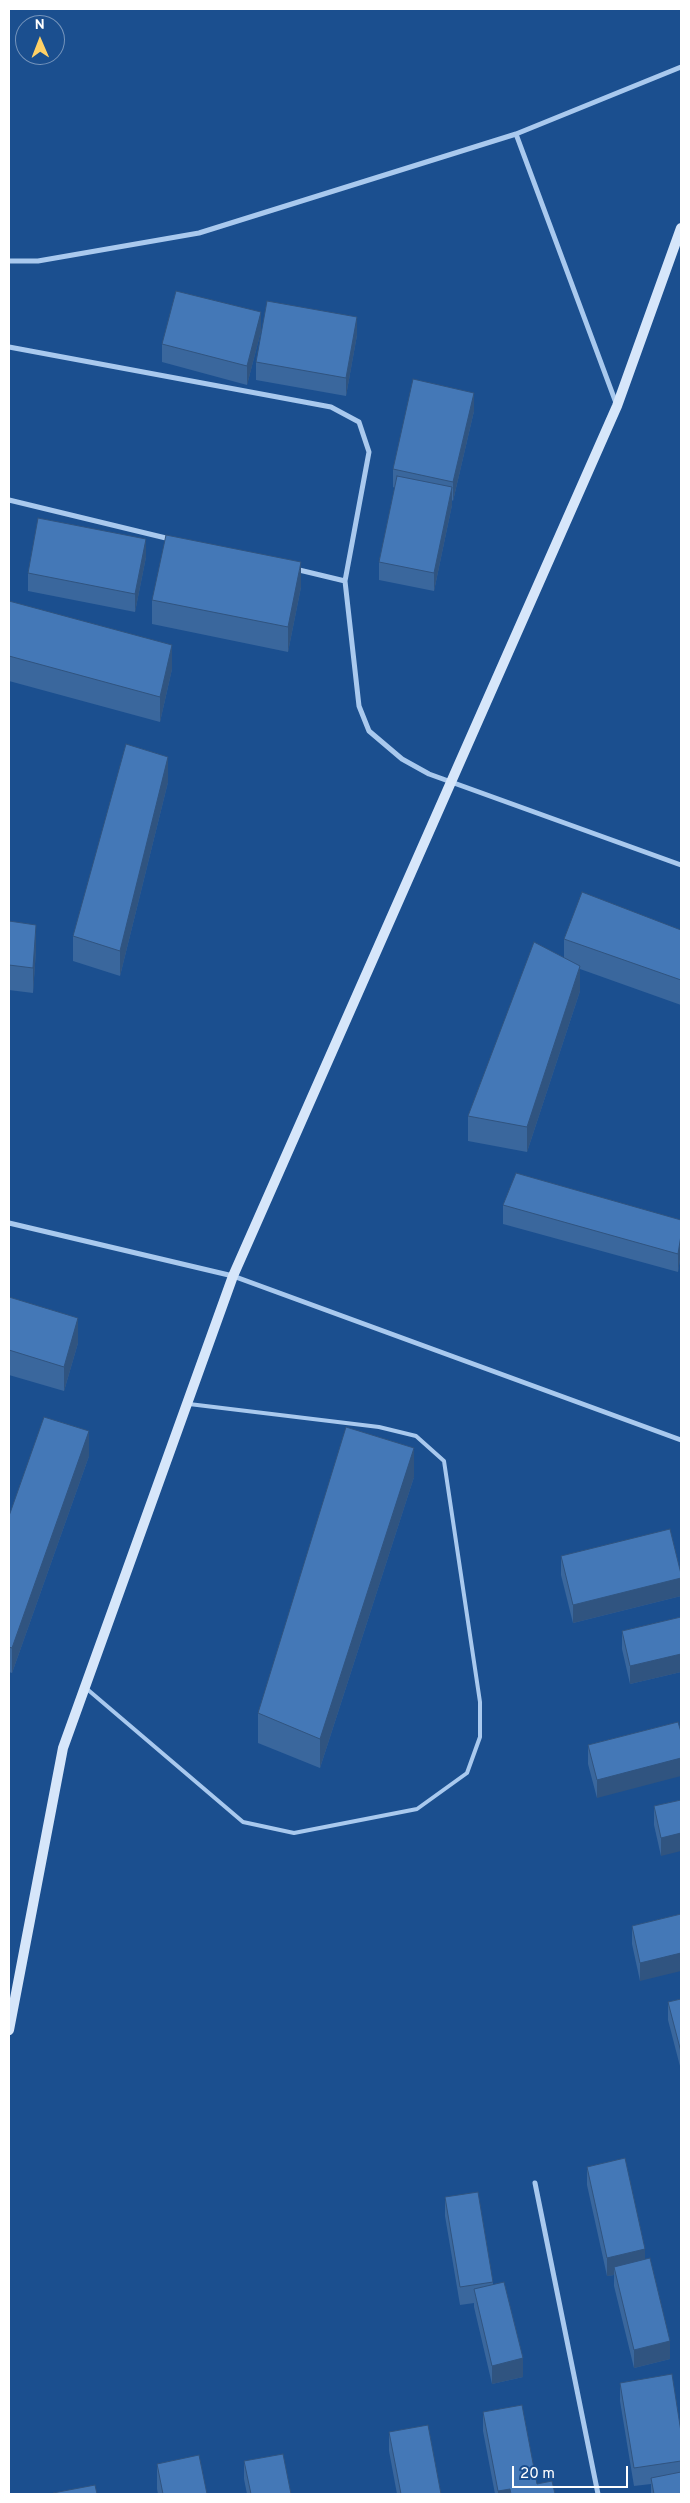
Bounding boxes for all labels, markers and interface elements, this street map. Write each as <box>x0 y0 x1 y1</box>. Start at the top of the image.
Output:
north arrow <box>15 15 65 65</box>
text: N <box>35 17 45 34</box>
scale bar <box>515 2456 631 2488</box>
text: 20 m <box>520 2465 555 2484</box>

